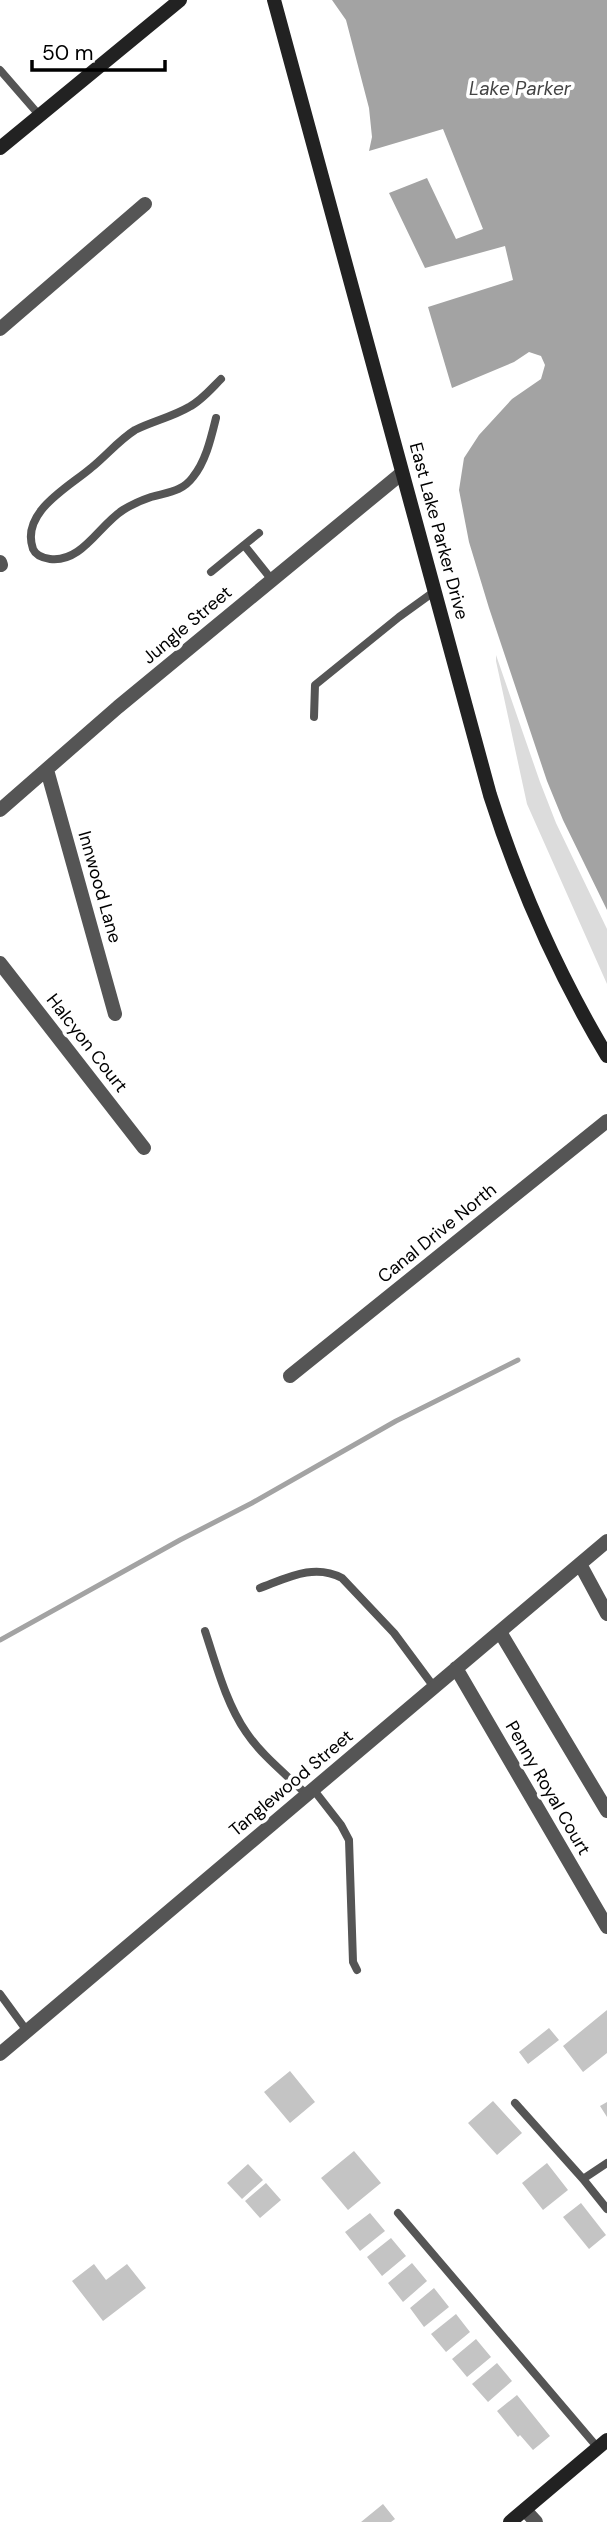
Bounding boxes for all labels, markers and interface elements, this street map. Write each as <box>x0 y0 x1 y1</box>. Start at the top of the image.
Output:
scale bar <box>32 28 164 72</box>
text: 50 m <box>42 39 93 67</box>
water label: Lake Parker <box>469 76 572 101</box>
street label: East Lake Parker Drive <box>404 440 474 622</box>
street label: Jungle Street <box>137 581 237 669</box>
street label: Innwood Lane <box>73 828 127 946</box>
street label: Halcyon Court <box>41 989 133 1097</box>
street label: Canal Drive North <box>373 1178 501 1288</box>
street label: Penny Royal Court <box>500 1717 596 1859</box>
street label: Tanglewood Street <box>224 1724 358 1842</box>

